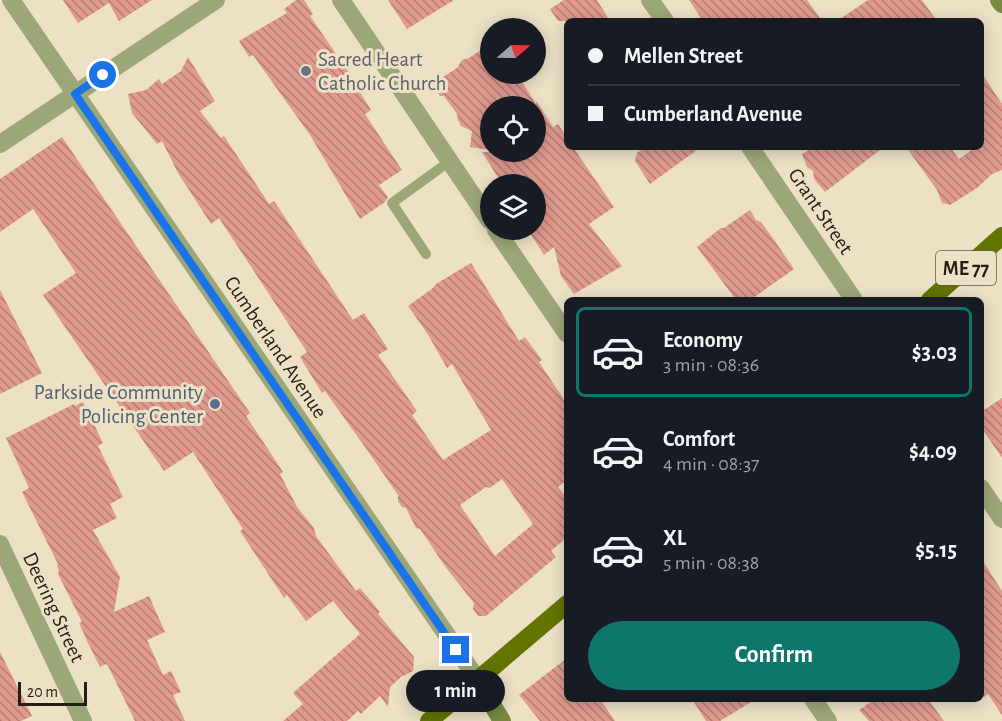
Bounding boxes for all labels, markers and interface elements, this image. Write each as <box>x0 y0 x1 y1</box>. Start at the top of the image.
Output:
north arrow <box>480 18 546 84</box>
map controls <box>480 18 546 240</box>
text: Mellen Street <box>624 45 743 67</box>
place label: Sacred Heart Catholic Church <box>318 49 446 94</box>
route start <box>89 61 116 88</box>
marker: Sacred Heart Catholic Church <box>299 64 313 78</box>
button: locate <box>480 96 546 162</box>
text: Cumberland Avenue <box>624 103 802 125</box>
street label: Grant Street <box>784 165 857 258</box>
button: layers <box>480 174 546 240</box>
road number: ME 77 <box>936 251 996 285</box>
street label: Cumberland Avenue <box>220 272 331 422</box>
icon: car <box>591 325 645 379</box>
text: Economy <box>663 329 743 351</box>
text: $3.03 <box>912 341 957 363</box>
text: 3 min · 08:36 <box>663 355 759 375</box>
place label: Parkside Community Policing Center <box>34 382 203 427</box>
marker: Parkside Community Policing Center <box>208 397 222 411</box>
icon: car <box>591 424 645 478</box>
text: Comfort <box>663 428 735 450</box>
text: $4.09 <box>909 440 957 462</box>
text: 4 min · 08:37 <box>663 454 759 474</box>
icon: car <box>591 523 645 577</box>
text: XL <box>663 527 686 549</box>
text: $5.15 <box>915 539 957 561</box>
street label: Deering Street <box>19 549 88 666</box>
text: 5 min · 08:38 <box>663 553 759 573</box>
button: Confirm <box>588 621 960 690</box>
route end <box>442 636 469 663</box>
callout: 1 min <box>406 671 506 713</box>
scale bar <box>18 679 87 706</box>
text: 1 min <box>434 681 477 701</box>
text: 20 m <box>27 684 58 700</box>

